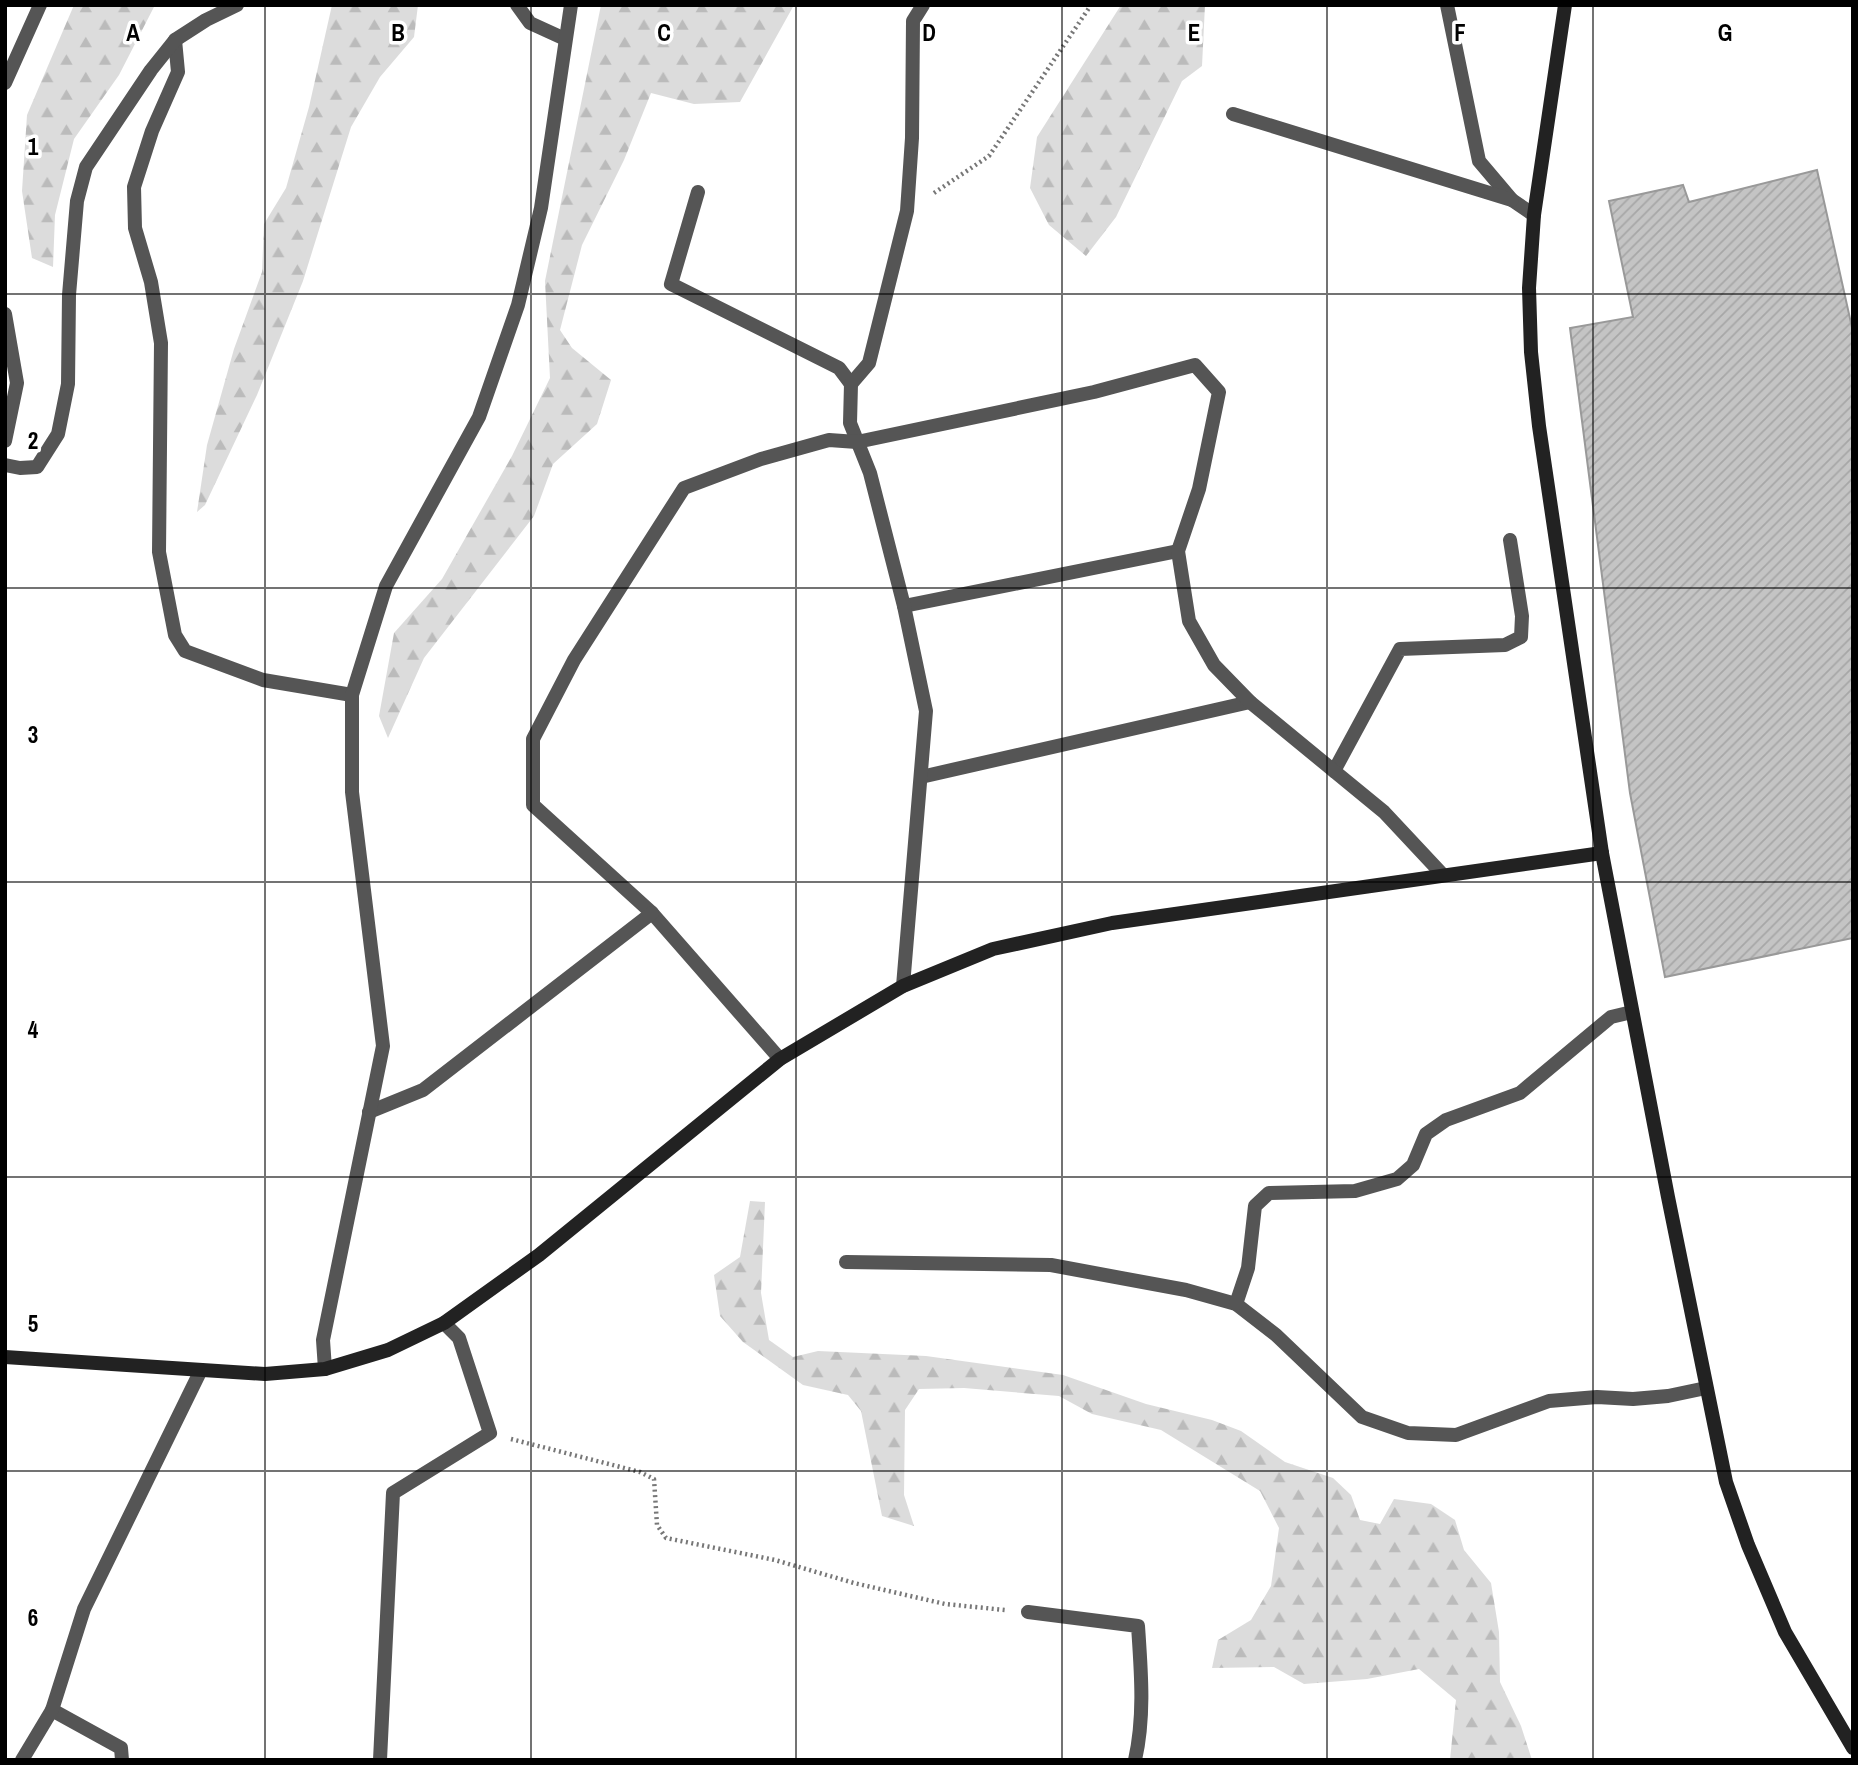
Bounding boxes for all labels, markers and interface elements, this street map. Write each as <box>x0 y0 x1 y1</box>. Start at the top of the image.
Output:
text: A <box>126 17 140 48</box>
text: B <box>391 17 405 48</box>
text: C <box>657 17 671 48</box>
text: D <box>922 17 936 48</box>
text: E <box>1188 17 1200 48</box>
text: F <box>1454 17 1466 48</box>
text: G <box>1718 17 1732 48</box>
text: 1 <box>28 131 39 162</box>
text: 2 <box>28 425 38 456</box>
text: 3 <box>28 719 38 750</box>
text: 4 <box>28 1014 39 1045</box>
text: 5 <box>28 1308 38 1339</box>
text: 6 <box>28 1602 38 1633</box>

